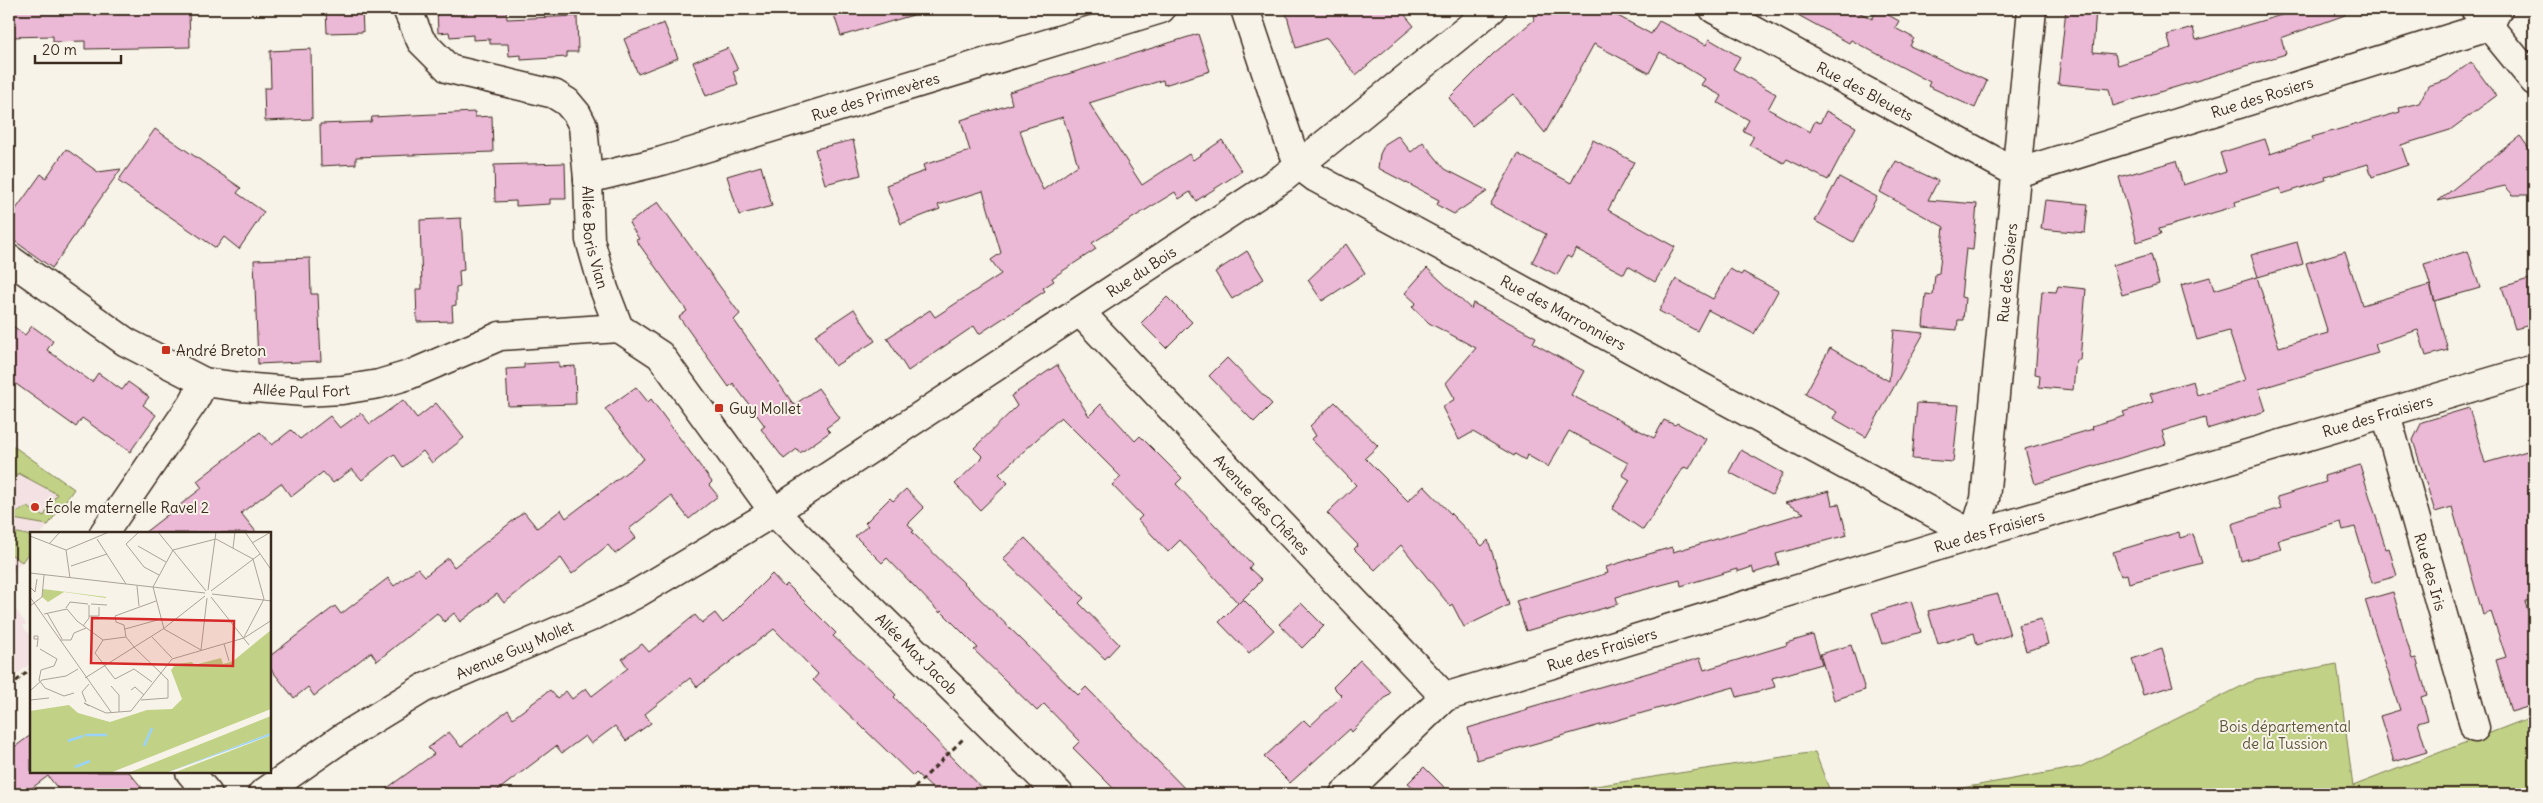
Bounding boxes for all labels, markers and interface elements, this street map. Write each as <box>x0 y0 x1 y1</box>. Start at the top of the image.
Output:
scale bar <box>35 32 121 64</box>
text: 20 m <box>42 40 77 59</box>
street label: Rue des Bleuets <box>1814 57 1917 125</box>
street label: Rue des Primevères <box>809 68 942 125</box>
street label: Rue des Rosiers <box>2208 72 2316 122</box>
street label: Allée Boris Vian <box>579 186 613 291</box>
street label: Rue des Osiers <box>1992 222 2021 323</box>
street label: Rue du Bois <box>1102 241 1179 301</box>
street label: Rue des Marronniers <box>1497 271 1630 354</box>
place label: André Breton <box>176 341 267 360</box>
marker: André Breton <box>160 344 172 356</box>
street label: Allée Paul Fort <box>253 379 351 402</box>
street label: Rue des Fraisiers <box>2320 390 2435 441</box>
place label: Guy Mollet <box>729 399 801 418</box>
marker: Guy Mollet <box>713 402 725 414</box>
street label: Avenue des Chênes <box>1210 450 1315 559</box>
place label: École maternelle Ravel 2 <box>45 498 209 517</box>
marker: École maternelle Ravel 2 <box>29 501 41 513</box>
street label: Rue des Fraisiers <box>1932 505 2047 556</box>
street label: Rue des Iris <box>2411 531 2451 613</box>
inset map <box>30 532 271 773</box>
street label: Allée Max Jacob <box>872 609 962 698</box>
street label: Avenue Guy Mollet <box>453 616 576 683</box>
street label: Rue des Fraisiers <box>1544 623 1659 675</box>
park label: Bois départemental de la Tussion <box>2219 717 2351 753</box>

